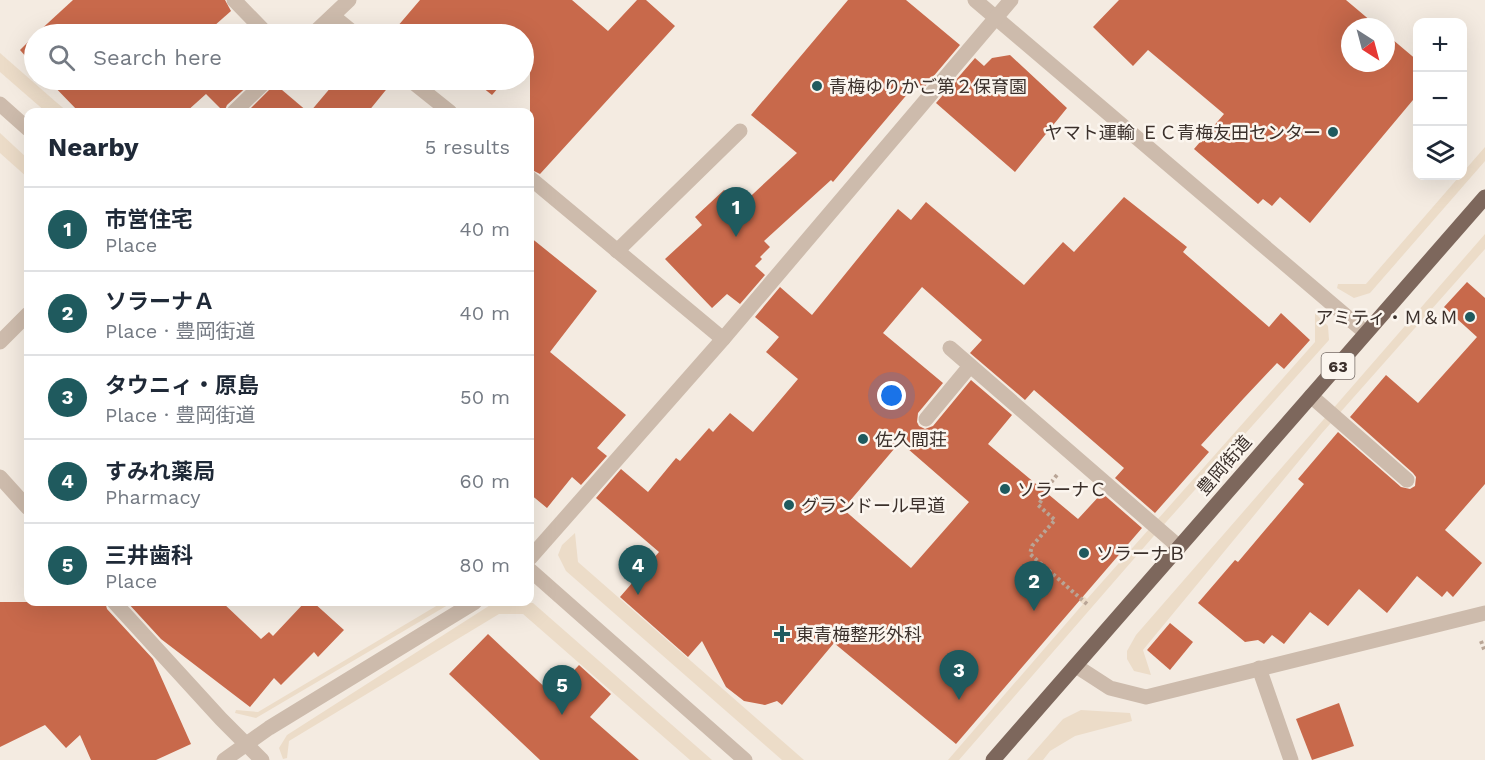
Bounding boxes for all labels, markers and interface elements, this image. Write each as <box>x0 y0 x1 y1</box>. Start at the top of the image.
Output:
north arrow <box>1341 18 1395 72</box>
map controls <box>1413 18 1467 180</box>
button: + <box>1413 18 1467 72</box>
search box <box>24 24 534 90</box>
icon: search <box>45 41 78 74</box>
text: Search here <box>93 45 222 70</box>
button: − <box>1413 72 1467 126</box>
place label: 青梅ゆりかご第２保育園 <box>829 76 1027 97</box>
marker: 青梅ゆりかご第２保育園 <box>810 79 824 93</box>
place label: ヤマト運輸 ＥＣ青梅友田センター <box>1045 122 1321 143</box>
marker: ヤマト運輸 ＥＣ青梅友田センター <box>1326 125 1340 139</box>
button: layers <box>1413 126 1467 180</box>
text: Nearby <box>48 132 139 162</box>
text: 5 results <box>425 135 510 159</box>
pin: 1 <box>716 188 756 237</box>
text: 市営住宅 <box>105 207 193 232</box>
text: 1 <box>63 217 72 241</box>
text: 40 m <box>459 217 510 241</box>
text: Place <box>105 233 157 257</box>
text: ソラーナＡ <box>105 289 215 314</box>
text: 2 <box>62 301 73 325</box>
text: 40 m <box>459 301 510 325</box>
place label: アミティ・Ｍ＆Ｍ <box>1315 307 1458 328</box>
marker: アミティ・Ｍ＆Ｍ <box>1463 310 1477 324</box>
text: Place · 豊岡街道 <box>105 319 256 343</box>
road number: 63 <box>1322 353 1354 379</box>
text: タウニィ・原島 <box>105 373 259 398</box>
your location <box>877 381 906 410</box>
text: 3 <box>62 385 73 409</box>
text: 50 m <box>460 385 510 409</box>
text: Place · 豊岡街道 <box>105 403 256 427</box>
place label: 佐久間荘 <box>875 429 947 450</box>
street label: 豊岡街道 <box>1192 431 1256 499</box>
marker: 佐久間荘 <box>856 432 870 446</box>
text: すみれ薬局 <box>105 459 215 484</box>
text: 4 <box>61 469 74 493</box>
text: 60 m <box>460 469 510 493</box>
place label: ソラーナＣ <box>1017 479 1107 500</box>
marker: ソラーナＣ <box>998 482 1012 496</box>
text: Pharmacy <box>105 485 201 509</box>
place label: グランドール早道 <box>801 495 945 516</box>
marker: グランドール早道 <box>782 498 796 512</box>
text: 三井歯科 <box>105 543 193 568</box>
place label: ソラーナＢ <box>1096 543 1186 564</box>
pin: 4 <box>618 546 658 595</box>
marker: ソラーナＢ <box>1077 546 1091 560</box>
text: 5 <box>62 553 73 577</box>
text: 80 m <box>459 553 510 577</box>
pin: 2 <box>1014 562 1054 611</box>
text: Place <box>105 569 157 593</box>
place label: 東青梅整形外科 <box>796 624 922 645</box>
marker: 東青梅整形外科 <box>773 625 791 643</box>
pin: 3 <box>940 650 978 700</box>
pin: 5 <box>542 666 582 715</box>

